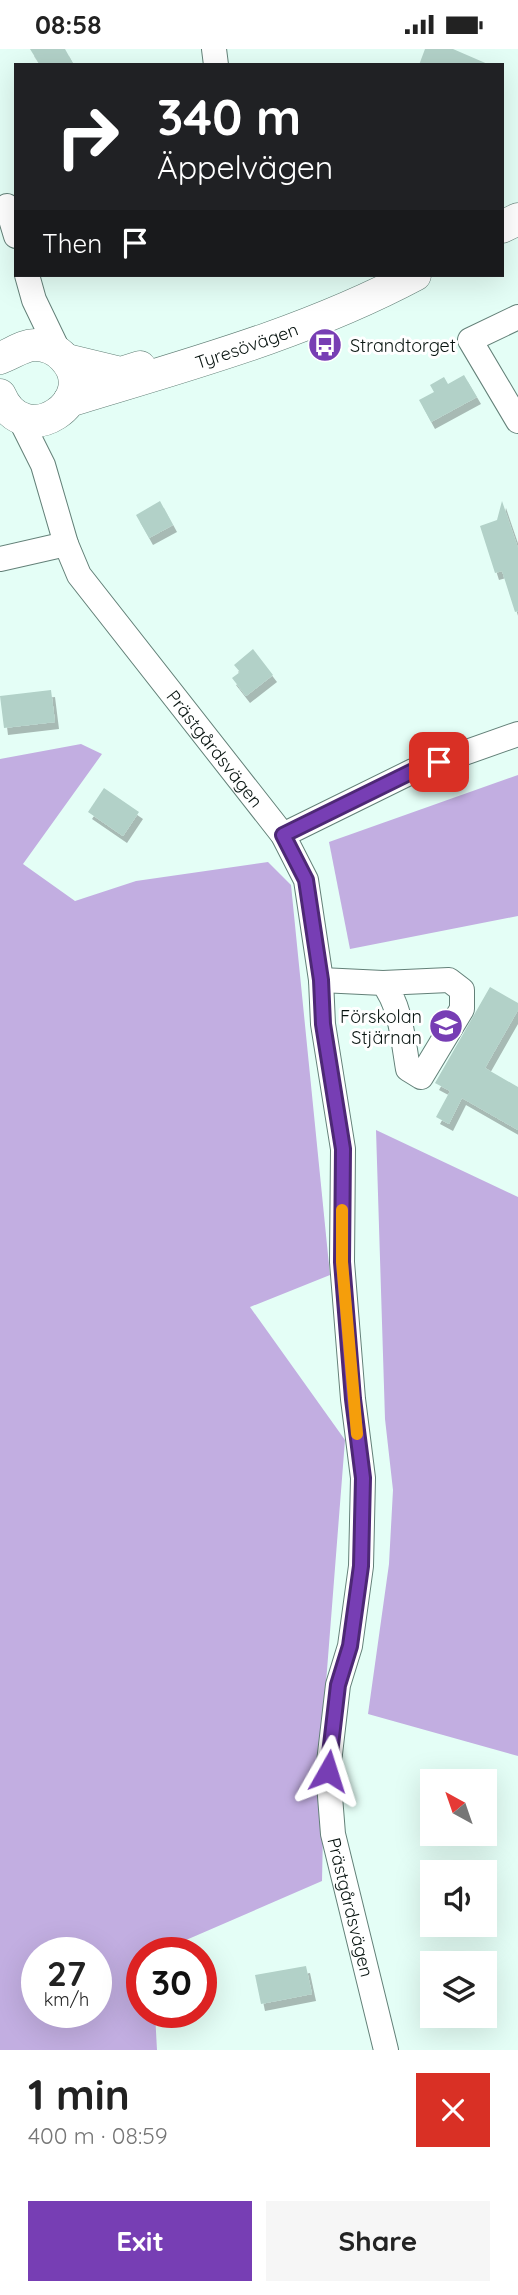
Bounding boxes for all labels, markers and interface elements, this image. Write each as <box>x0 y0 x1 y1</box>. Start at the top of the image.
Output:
text: 08:58 <box>35 8 102 41</box>
text: 340 m <box>157 86 301 147</box>
icon: right <box>42 91 133 182</box>
text: Äppelvägen <box>157 147 333 187</box>
icon: arrive <box>116 224 154 262</box>
text: Then <box>42 227 102 260</box>
street label: Tyresövägen <box>192 317 301 373</box>
bus stop icon: Strandtorget <box>306 326 344 364</box>
place label: Strandtorget <box>350 334 456 357</box>
street label: Prästgårdsvägen <box>162 685 268 812</box>
pin <box>409 732 469 792</box>
icon: arrive <box>420 743 458 781</box>
place label: Förskolan Stjärnan <box>340 1005 422 1049</box>
school or university icon: Förskolan Stjärnan <box>427 1007 465 1045</box>
position arrow <box>291 1734 365 1808</box>
north arrow <box>420 1769 497 1846</box>
map controls <box>420 1769 497 2028</box>
street label: Prästgårdsvägen <box>323 1835 379 1979</box>
button: sound <box>420 1860 497 1937</box>
speed limit sign: 30 <box>126 1937 217 2028</box>
text: 27 <box>47 1951 86 1995</box>
button: layers <box>420 1951 497 2028</box>
text: km/h <box>44 1988 89 2011</box>
text: 1 min <box>28 2068 130 2121</box>
button: close <box>416 2073 490 2147</box>
text: 400 m · 08:59 <box>28 2121 168 2150</box>
button: Exit <box>28 2201 252 2281</box>
button: Share <box>266 2201 490 2281</box>

